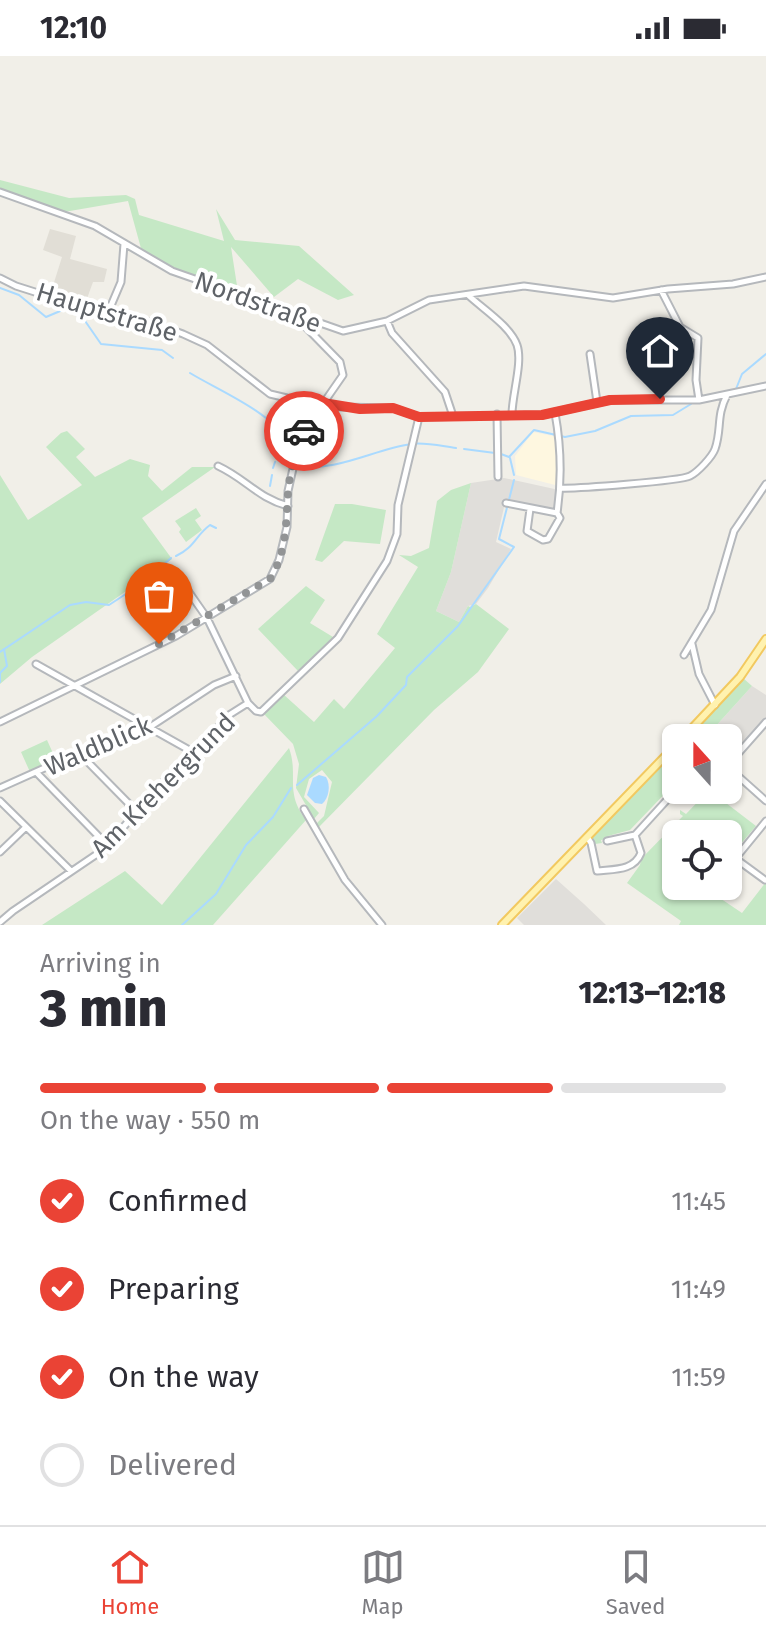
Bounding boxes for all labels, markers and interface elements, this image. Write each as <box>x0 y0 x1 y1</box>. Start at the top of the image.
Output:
text: 12:10 <box>40 10 107 46</box>
street label: Nordstraße <box>190 265 325 340</box>
street label: Hauptstraße <box>32 276 181 349</box>
pin <box>626 317 694 399</box>
icon: home <box>638 329 682 373</box>
courier <box>264 391 344 471</box>
icon: car <box>282 409 326 453</box>
pin <box>125 562 193 644</box>
icon: bag <box>137 574 181 618</box>
street label: Am Krehergrund <box>85 707 242 864</box>
street label: Waldblick <box>40 710 157 783</box>
north arrow <box>662 724 742 804</box>
map controls <box>662 724 742 900</box>
button: locate <box>662 820 742 900</box>
text: Arriving in <box>40 948 161 979</box>
text: 12:13–12:18 <box>578 975 726 1011</box>
text: 3 min <box>40 977 168 1040</box>
text: On the way · 550 m <box>40 1105 260 1136</box>
icon: check <box>40 1179 84 1223</box>
text: Confirmed <box>108 1183 248 1219</box>
text: 11:45 <box>671 1186 726 1217</box>
icon: check <box>40 1267 84 1311</box>
text: Preparing <box>108 1271 239 1307</box>
text: 11:49 <box>671 1274 726 1305</box>
icon: check <box>40 1355 84 1399</box>
text: On the way <box>108 1359 259 1395</box>
text: 11:59 <box>671 1362 726 1393</box>
text: Delivered <box>108 1447 237 1483</box>
tab: Home <box>101 1545 159 1620</box>
tab: Map <box>361 1545 405 1620</box>
tab: Saved <box>606 1545 665 1620</box>

